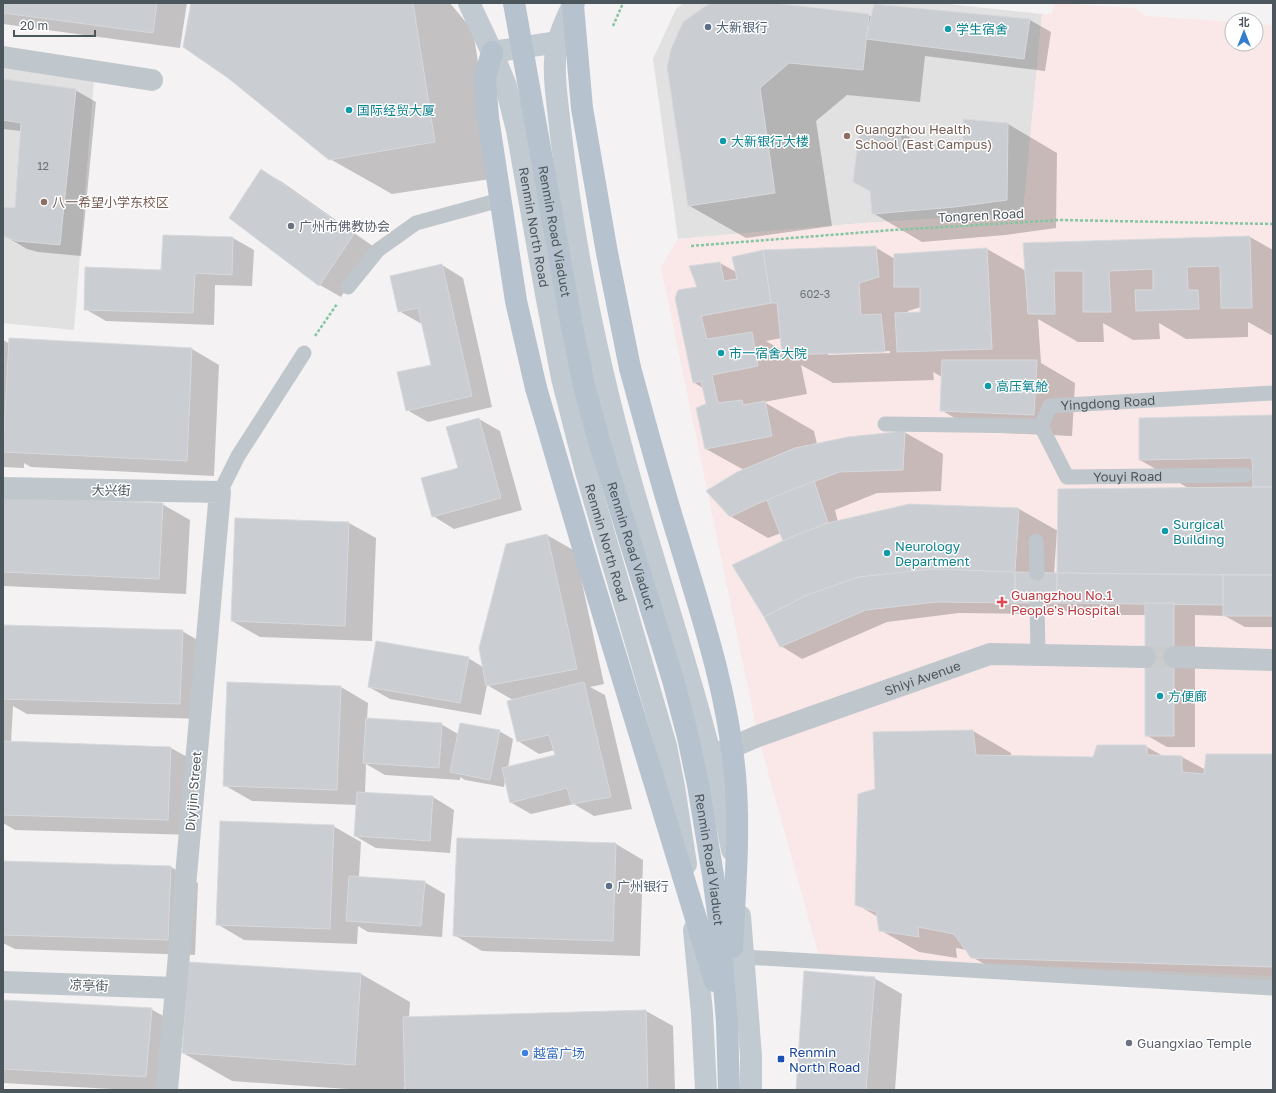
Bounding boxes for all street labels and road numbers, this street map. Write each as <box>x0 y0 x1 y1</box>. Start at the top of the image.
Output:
street label: Renmin Road Viaduct <box>535 164 575 298</box>
street label: Renmin North Road <box>516 166 553 289</box>
street label: Tongren Road <box>938 205 1024 225</box>
street label: Yingdong Road <box>1060 392 1156 413</box>
street label: Youyi Road <box>1093 468 1162 485</box>
street label: Renmin Road Viaduct <box>604 480 659 612</box>
street label: 大兴街 <box>91 482 131 498</box>
street label: Renmin North Road <box>582 482 631 603</box>
street label: Shiyi Avenue <box>882 657 963 699</box>
street label: Diyijin Street <box>182 750 204 832</box>
street label: Renmin Road Viaduct <box>692 792 727 926</box>
street label: 凉亭街 <box>69 976 109 994</box>

